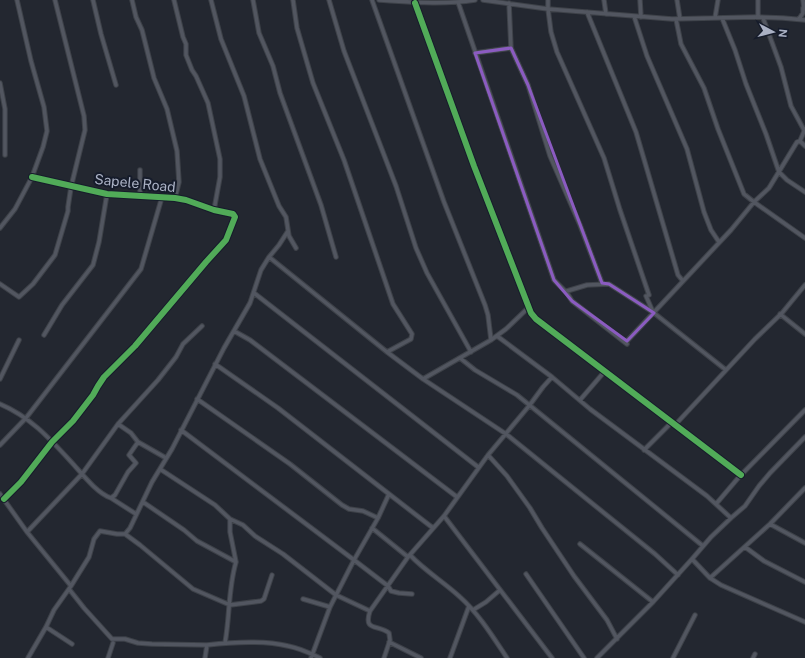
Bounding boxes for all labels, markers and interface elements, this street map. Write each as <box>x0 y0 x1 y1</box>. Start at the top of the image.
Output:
north arrow <box>753 12 793 52</box>
text: N <box>776 28 789 38</box>
street label: Sapele Road <box>94 171 176 195</box>

